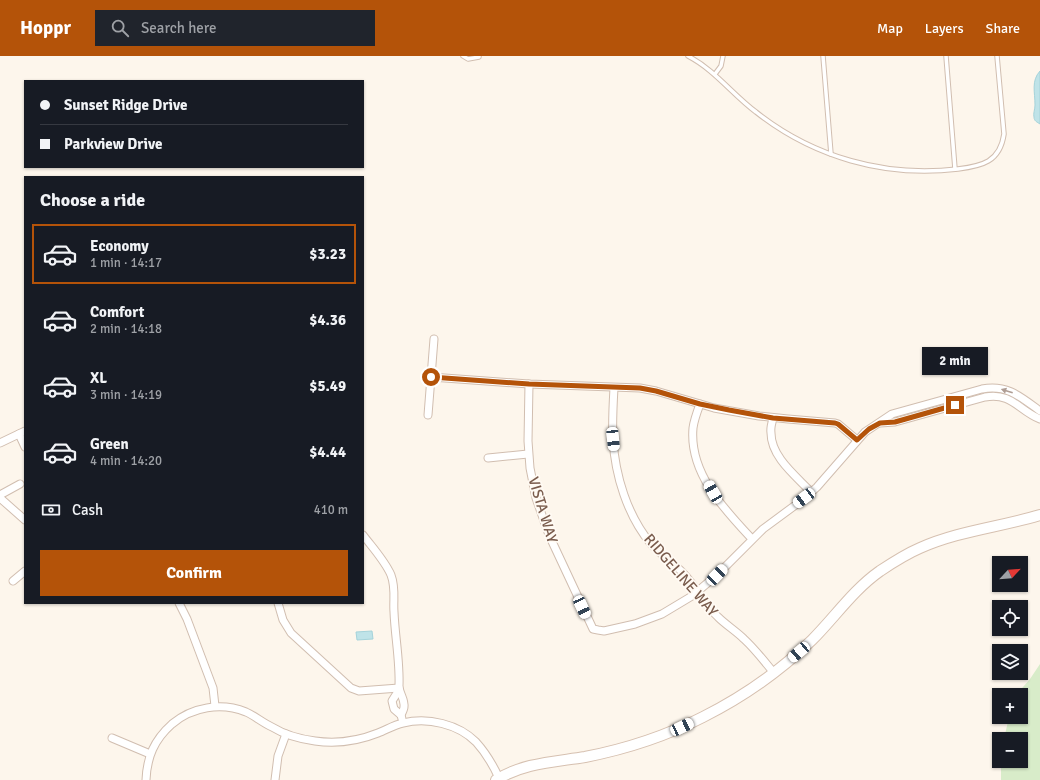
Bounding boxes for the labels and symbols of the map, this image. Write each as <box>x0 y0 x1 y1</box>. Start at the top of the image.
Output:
callout: 2 min <box>922 347 988 375</box>
route start <box>422 368 440 386</box>
one-way arrow <box>1000 387 1012 393</box>
route end <box>946 396 964 414</box>
car <box>606 426 620 452</box>
street label: VISTA WAY <box>524 475 562 546</box>
car <box>702 479 724 505</box>
car <box>791 486 817 510</box>
street label: RIDGELINE WAY <box>640 530 722 620</box>
north arrow <box>992 556 1028 592</box>
car <box>704 562 730 588</box>
car <box>571 594 593 620</box>
car <box>786 640 812 664</box>
car <box>669 716 695 738</box>

